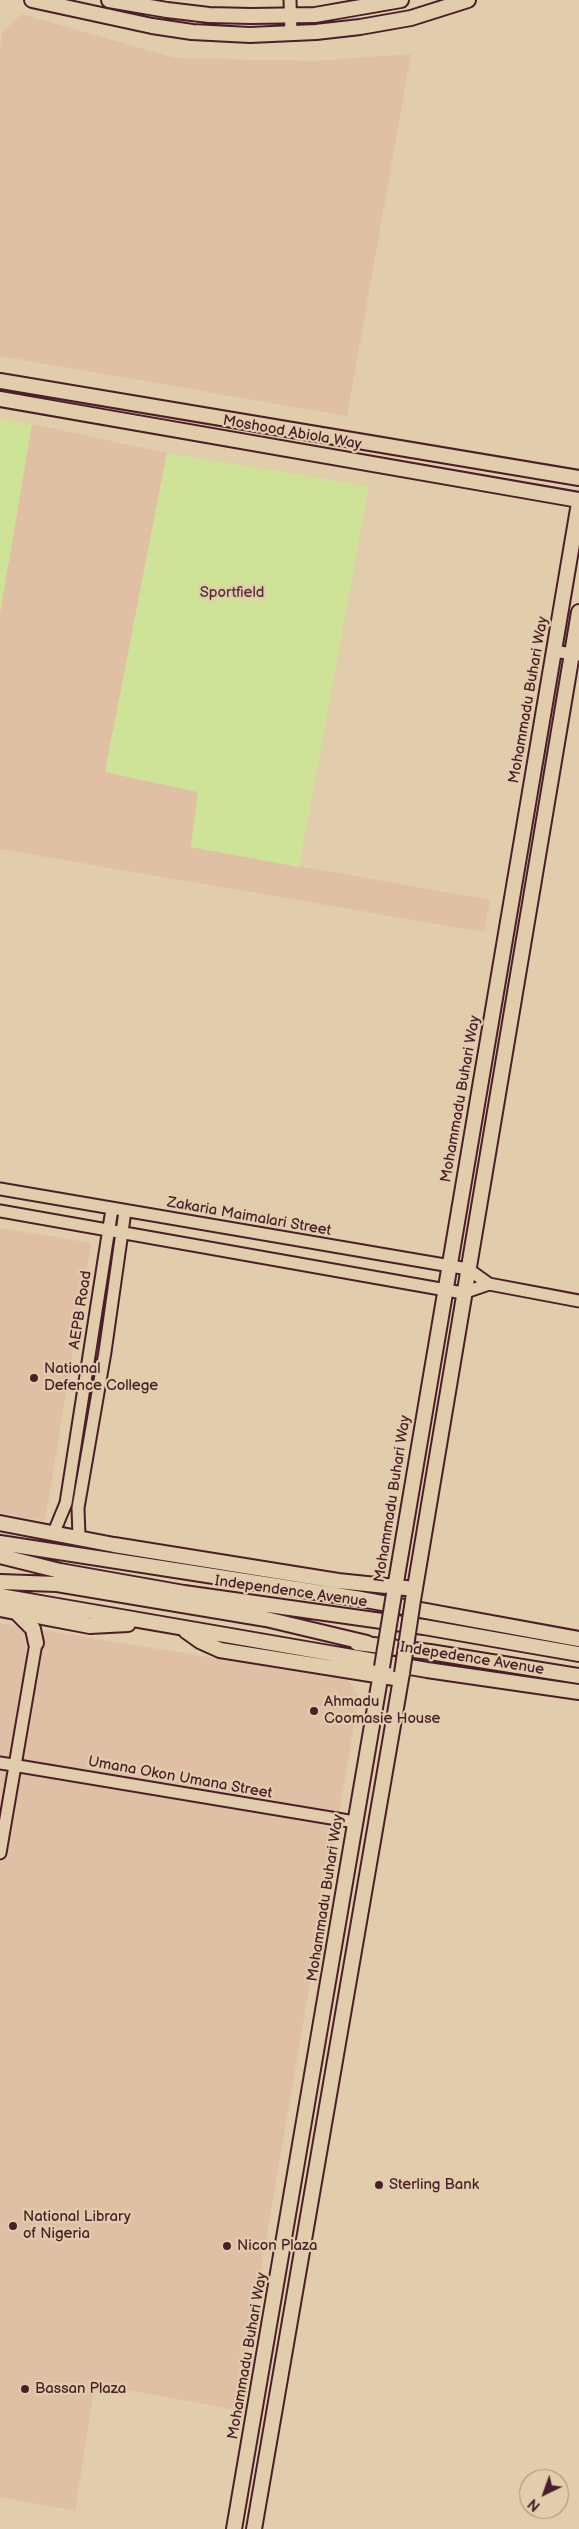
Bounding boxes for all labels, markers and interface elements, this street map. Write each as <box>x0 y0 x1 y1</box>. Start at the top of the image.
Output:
street label: Moshood Abiola Way <box>221 412 363 454</box>
park label: Sportfield <box>200 584 264 602</box>
street label: Mohammadu Buhari Way <box>505 615 553 785</box>
street label: Mohammadu Buhari Way <box>437 1014 485 1184</box>
street label: Zakaria Maimalari Street <box>165 1194 333 1240</box>
street label: AEPB Road <box>66 1270 96 1350</box>
place label: National Defence College <box>44 1360 158 1395</box>
marker: National Defence College <box>28 1372 40 1384</box>
street label: Mohammadu Buhari Way <box>371 1414 415 1584</box>
street label: Independence Avenue <box>214 1572 368 1612</box>
street label: Indepedence Avenue <box>399 1639 545 1679</box>
place label: Ahmadu Coomasie House <box>324 1693 440 1728</box>
marker: Ahmadu Coomasie House <box>308 1705 320 1717</box>
street label: Umana Okon Umana Street <box>87 1753 273 1803</box>
street label: Mohammadu Buhari Way <box>304 1813 348 1983</box>
place label: Sterling Bank <box>389 2176 479 2194</box>
marker: Sterling Bank <box>373 2179 385 2191</box>
place label: National Library of Nigeria <box>23 2208 131 2243</box>
marker: National Library of Nigeria <box>7 2220 19 2232</box>
place label: Nicon Plaza <box>237 2237 317 2255</box>
marker: Nicon Plaza <box>221 2240 233 2252</box>
street label: Mohammadu Buhari Way <box>224 2271 272 2441</box>
place label: Bassan Plaza <box>35 2380 126 2398</box>
marker: Bassan Plaza <box>19 2383 31 2395</box>
north arrow <box>519 2469 569 2519</box>
text: N <box>525 2495 544 2515</box>

